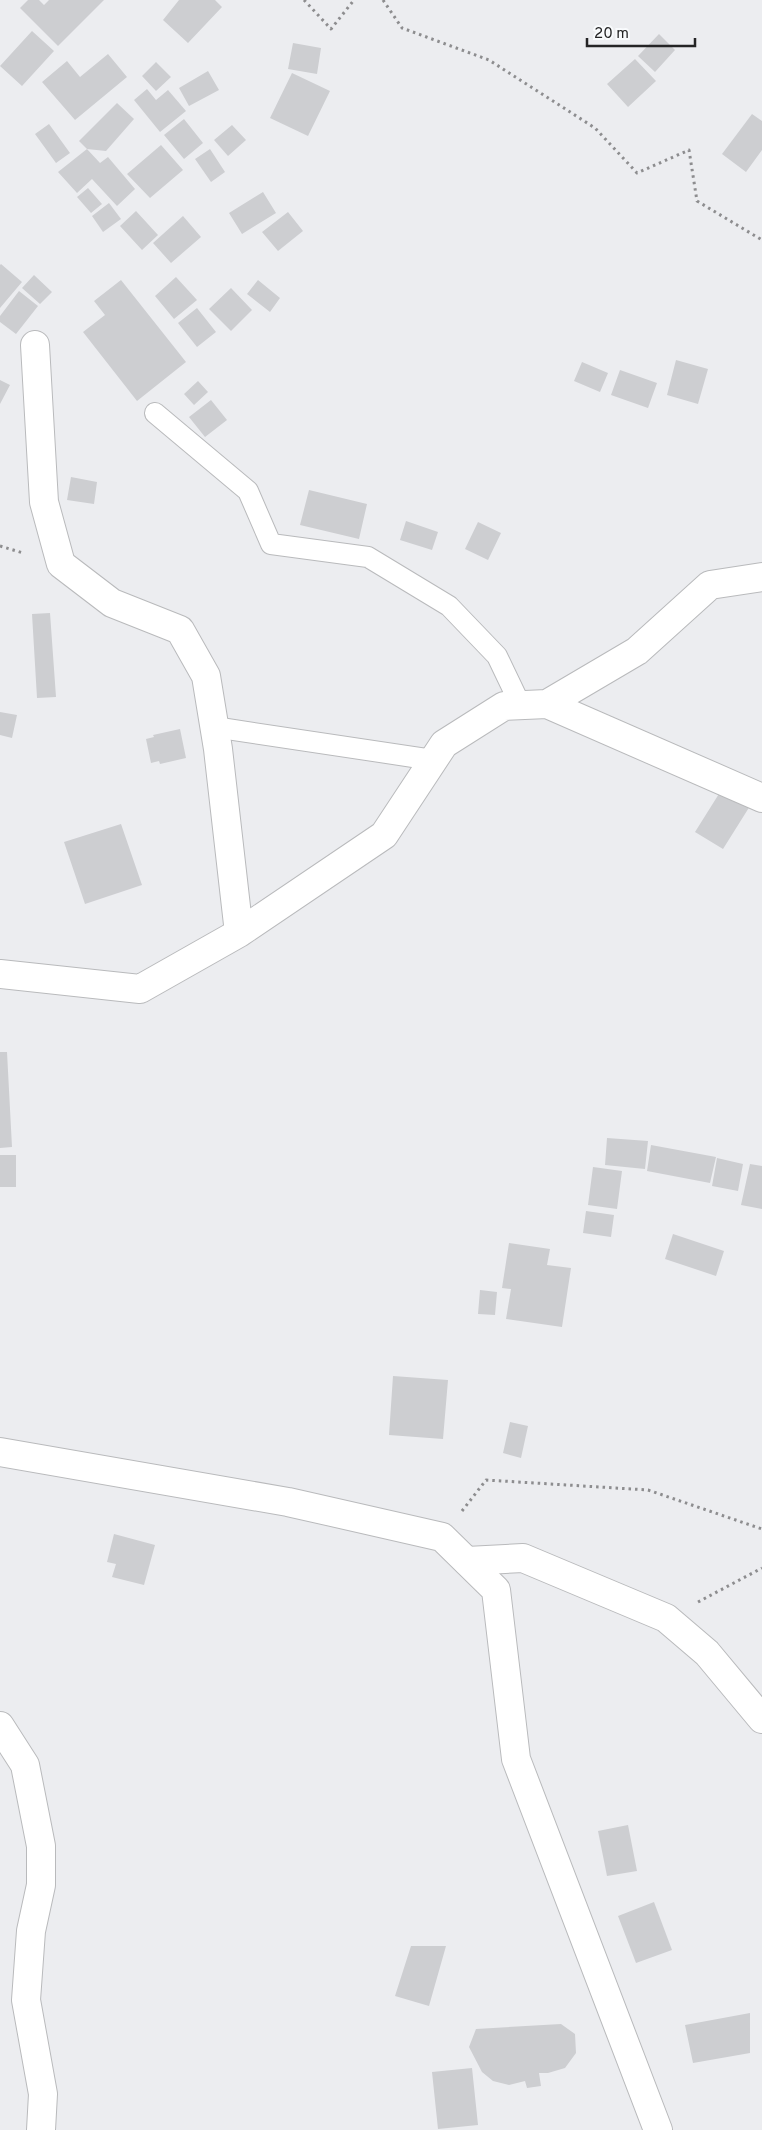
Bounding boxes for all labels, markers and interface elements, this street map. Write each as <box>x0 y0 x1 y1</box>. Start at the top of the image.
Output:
scale bar <box>587 15 694 47</box>
text: 20 m <box>594 25 629 44</box>

